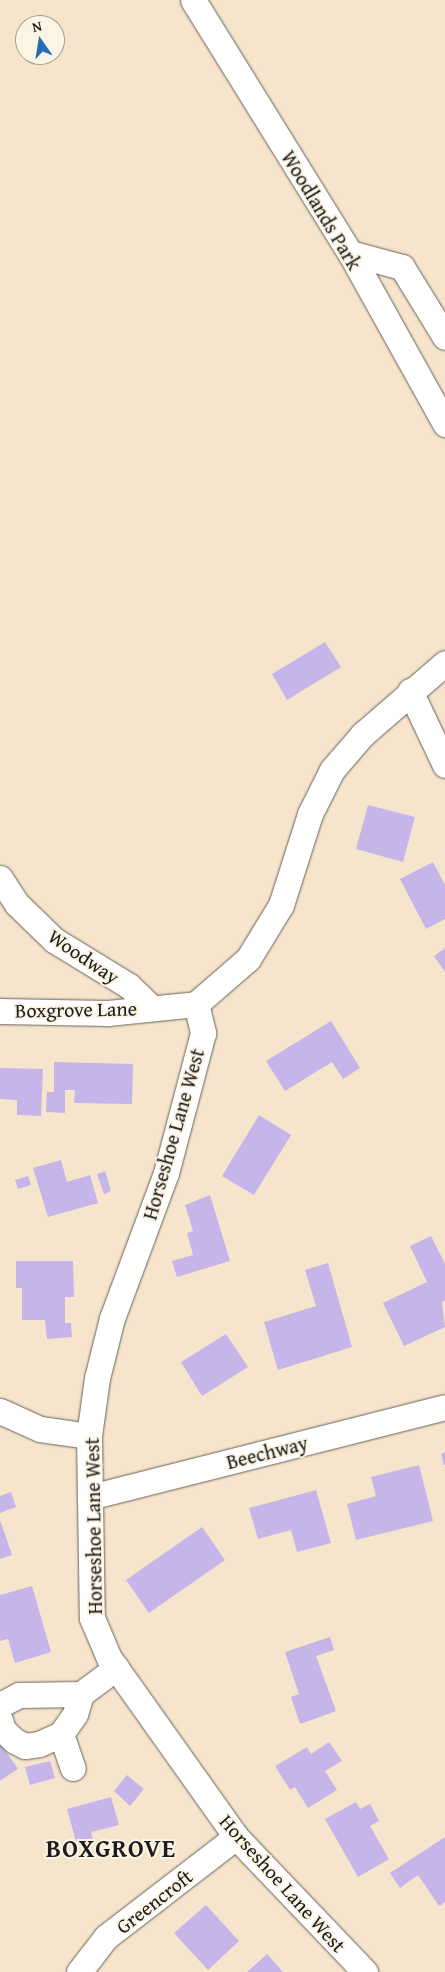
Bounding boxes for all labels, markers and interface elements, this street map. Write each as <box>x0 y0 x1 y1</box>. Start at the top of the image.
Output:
north arrow <box>15 15 65 65</box>
text: N <box>30 16 44 37</box>
street label: Woodlands Park <box>277 146 367 274</box>
street label: Woodway <box>44 924 124 988</box>
street label: Boxgrove Lane <box>15 996 137 1022</box>
street label: Horseshoe Lane West <box>137 1046 209 1222</box>
street label: Beechway <box>224 1430 310 1474</box>
street label: Horseshoe Lane West <box>79 1437 107 1615</box>
street label: Horseshoe Lane West <box>215 1809 351 1957</box>
district label: BOXGROVE <box>45 1833 177 1863</box>
street label: Greencroft <box>111 1864 197 1938</box>

